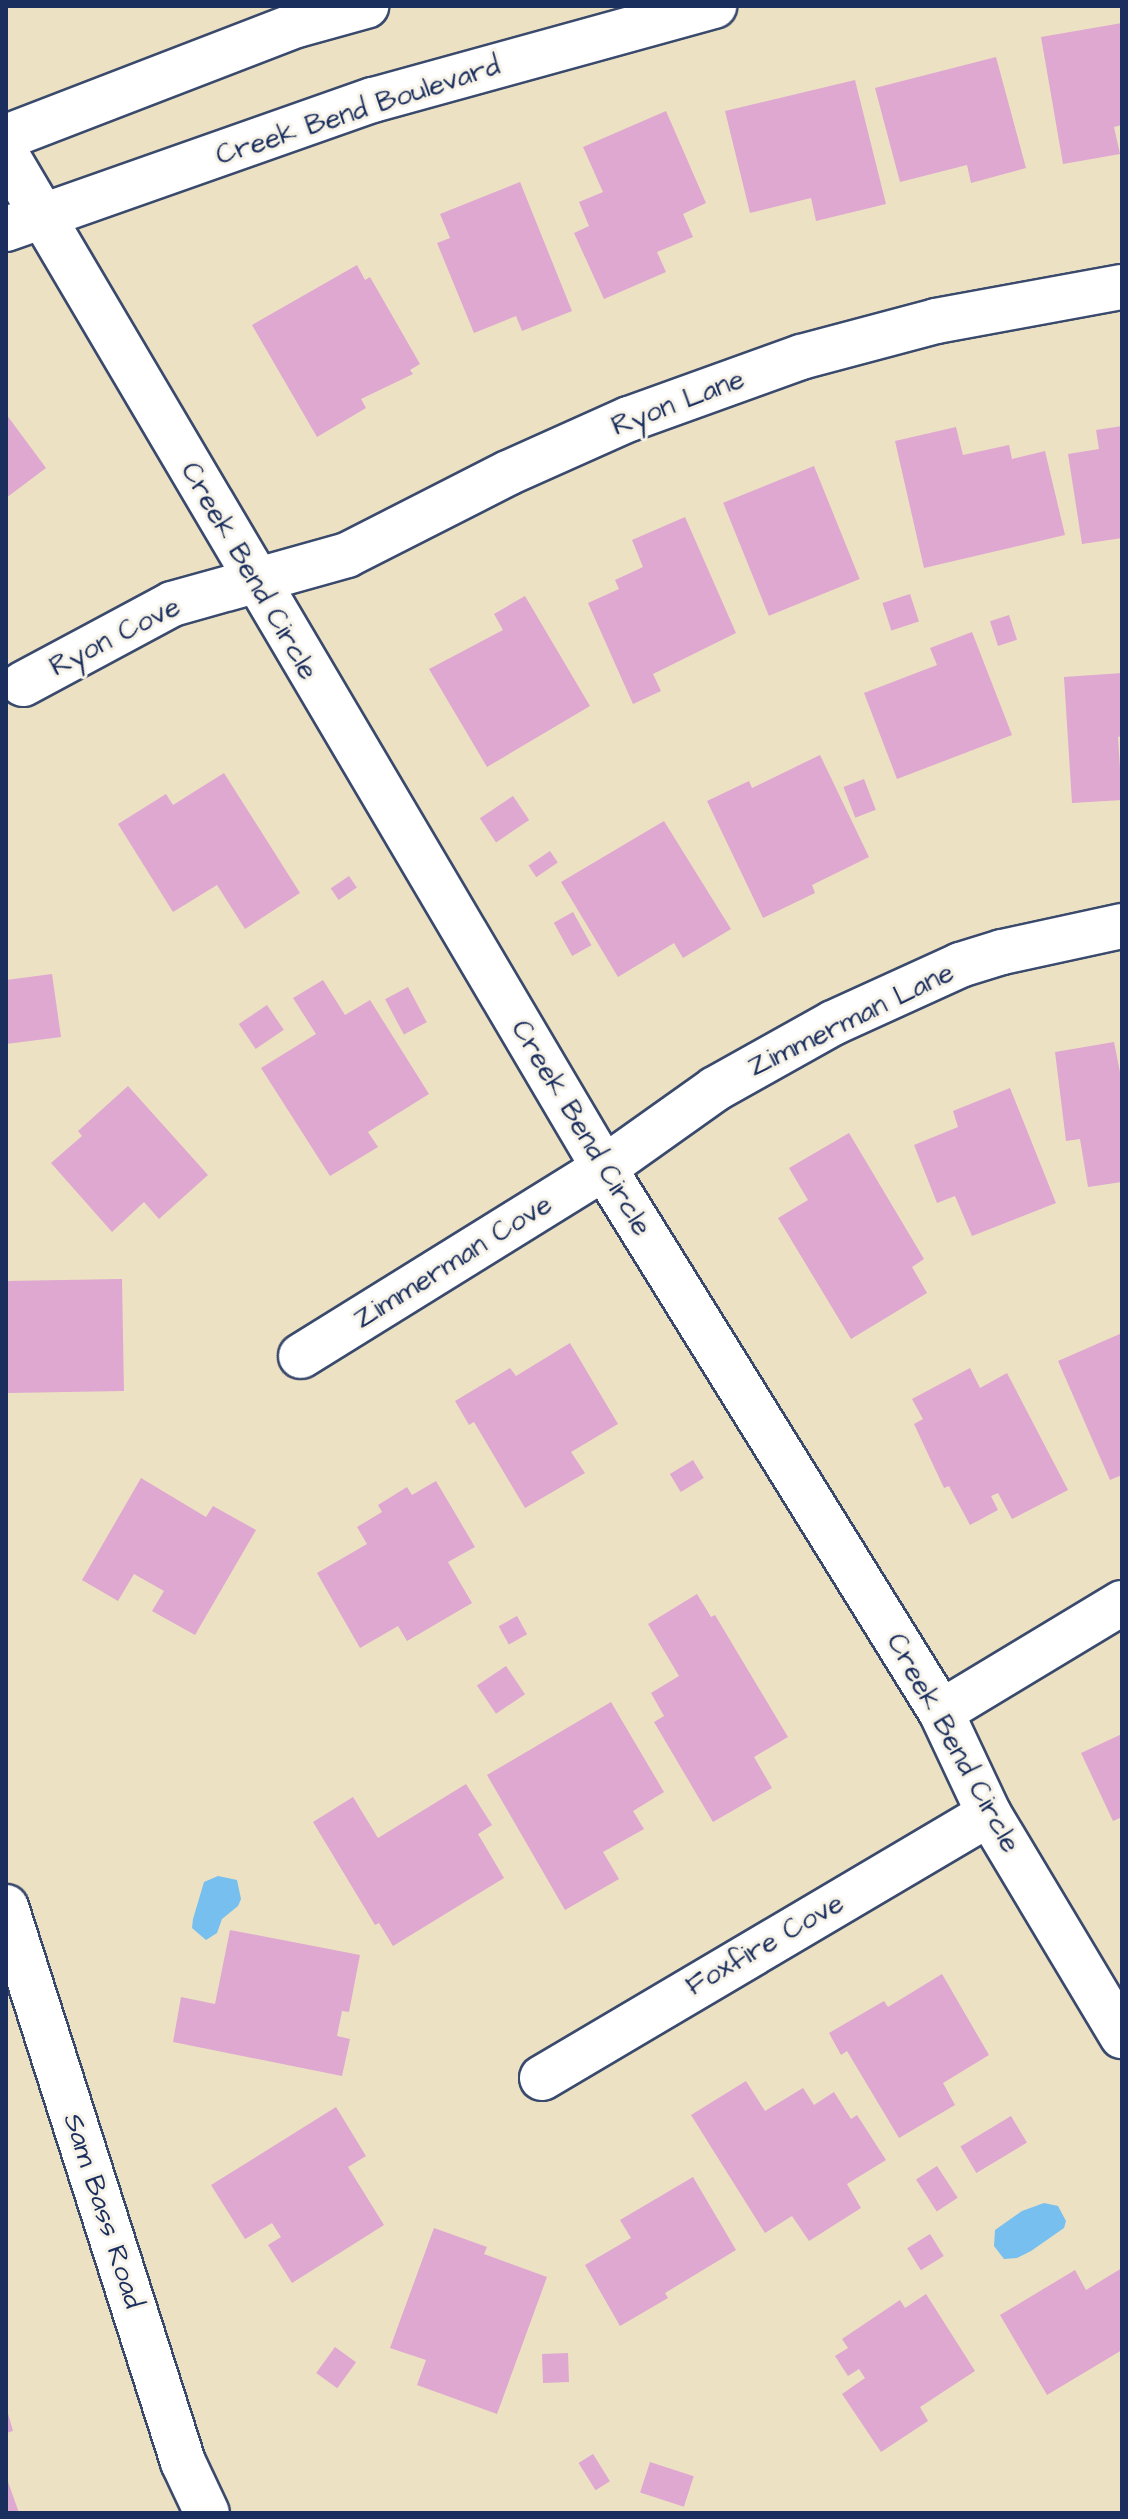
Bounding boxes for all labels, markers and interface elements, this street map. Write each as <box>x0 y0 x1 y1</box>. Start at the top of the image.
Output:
street label: Creek Bend Boulevard <box>212 49 504 173</box>
street label: Ryon Lane <box>607 362 749 444</box>
street label: Creek Bend Circle <box>173 456 325 686</box>
street label: Ryon Cove <box>44 590 186 684</box>
street label: Zimmerman Lane <box>743 956 959 1084</box>
street label: Creek Bend Circle <box>503 1014 659 1242</box>
street label: Zimmerman Cove <box>348 1188 558 1336</box>
street label: Creek Bend Circle <box>879 1628 1027 1858</box>
street label: Foxfire Cove <box>680 1886 850 2004</box>
street label: Sam Bass Road <box>56 2109 150 2313</box>

